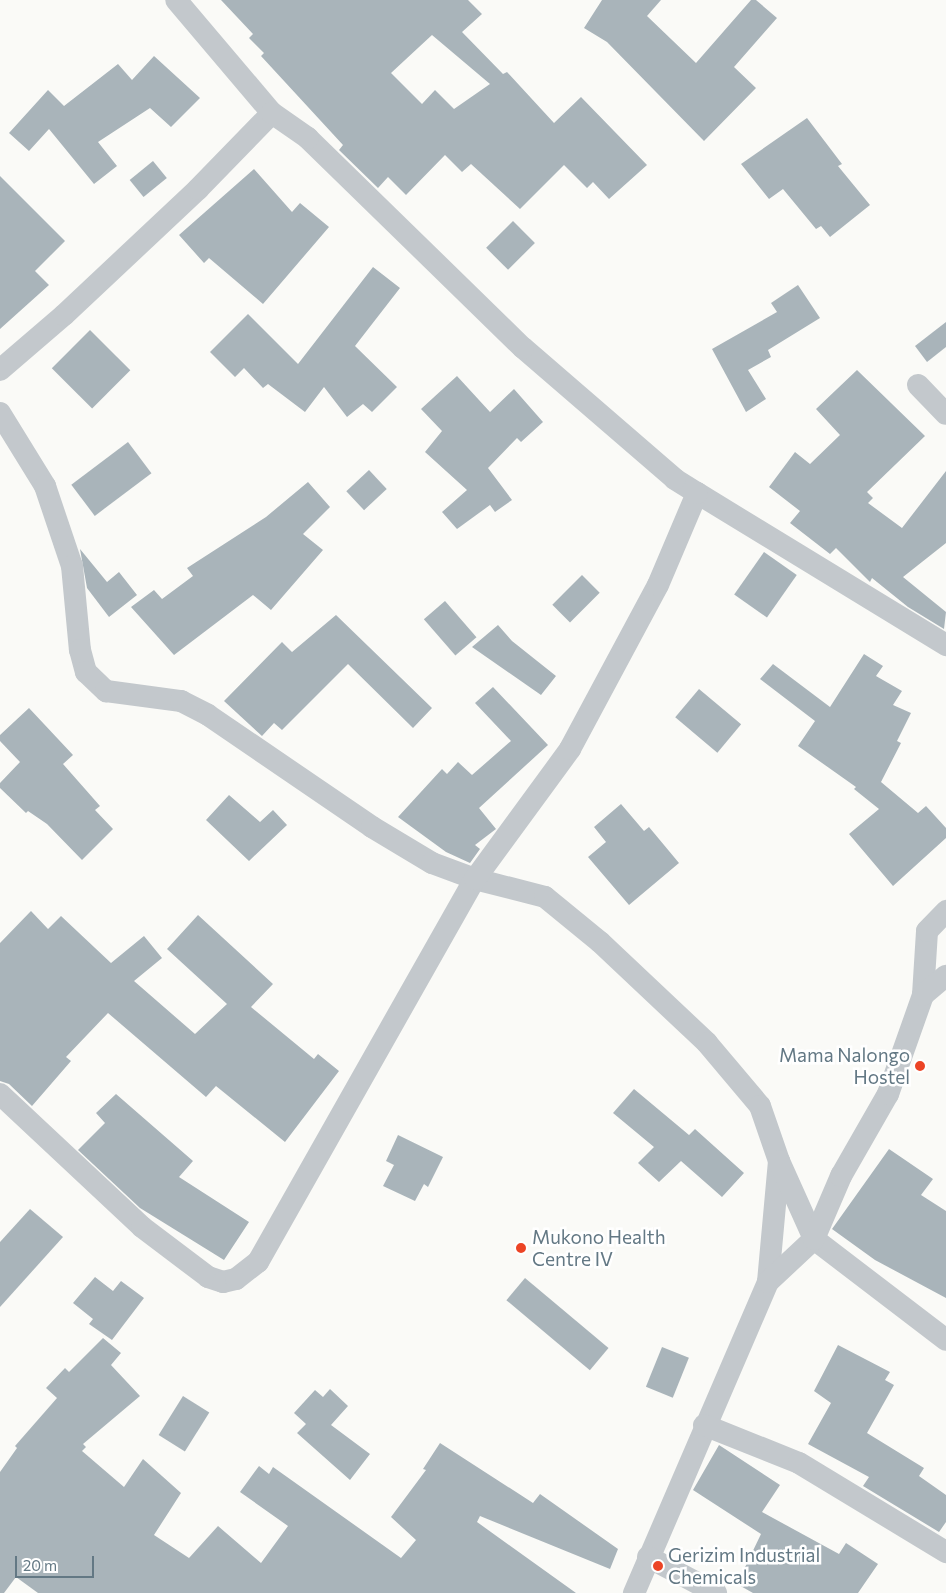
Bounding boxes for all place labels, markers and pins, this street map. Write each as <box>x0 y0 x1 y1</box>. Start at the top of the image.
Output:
place label: Mama Nalongo Hostel <box>779 1044 910 1088</box>
marker: Mama Nalongo Hostel <box>914 1060 926 1072</box>
place label: Mukono Health Centre IV <box>532 1226 666 1270</box>
marker: Mukono Health Centre IV <box>514 1241 528 1255</box>
place label: Gerizim Industrial Chemicals <box>668 1544 820 1588</box>
marker: Gerizim Industrial Chemicals <box>652 1560 664 1572</box>

